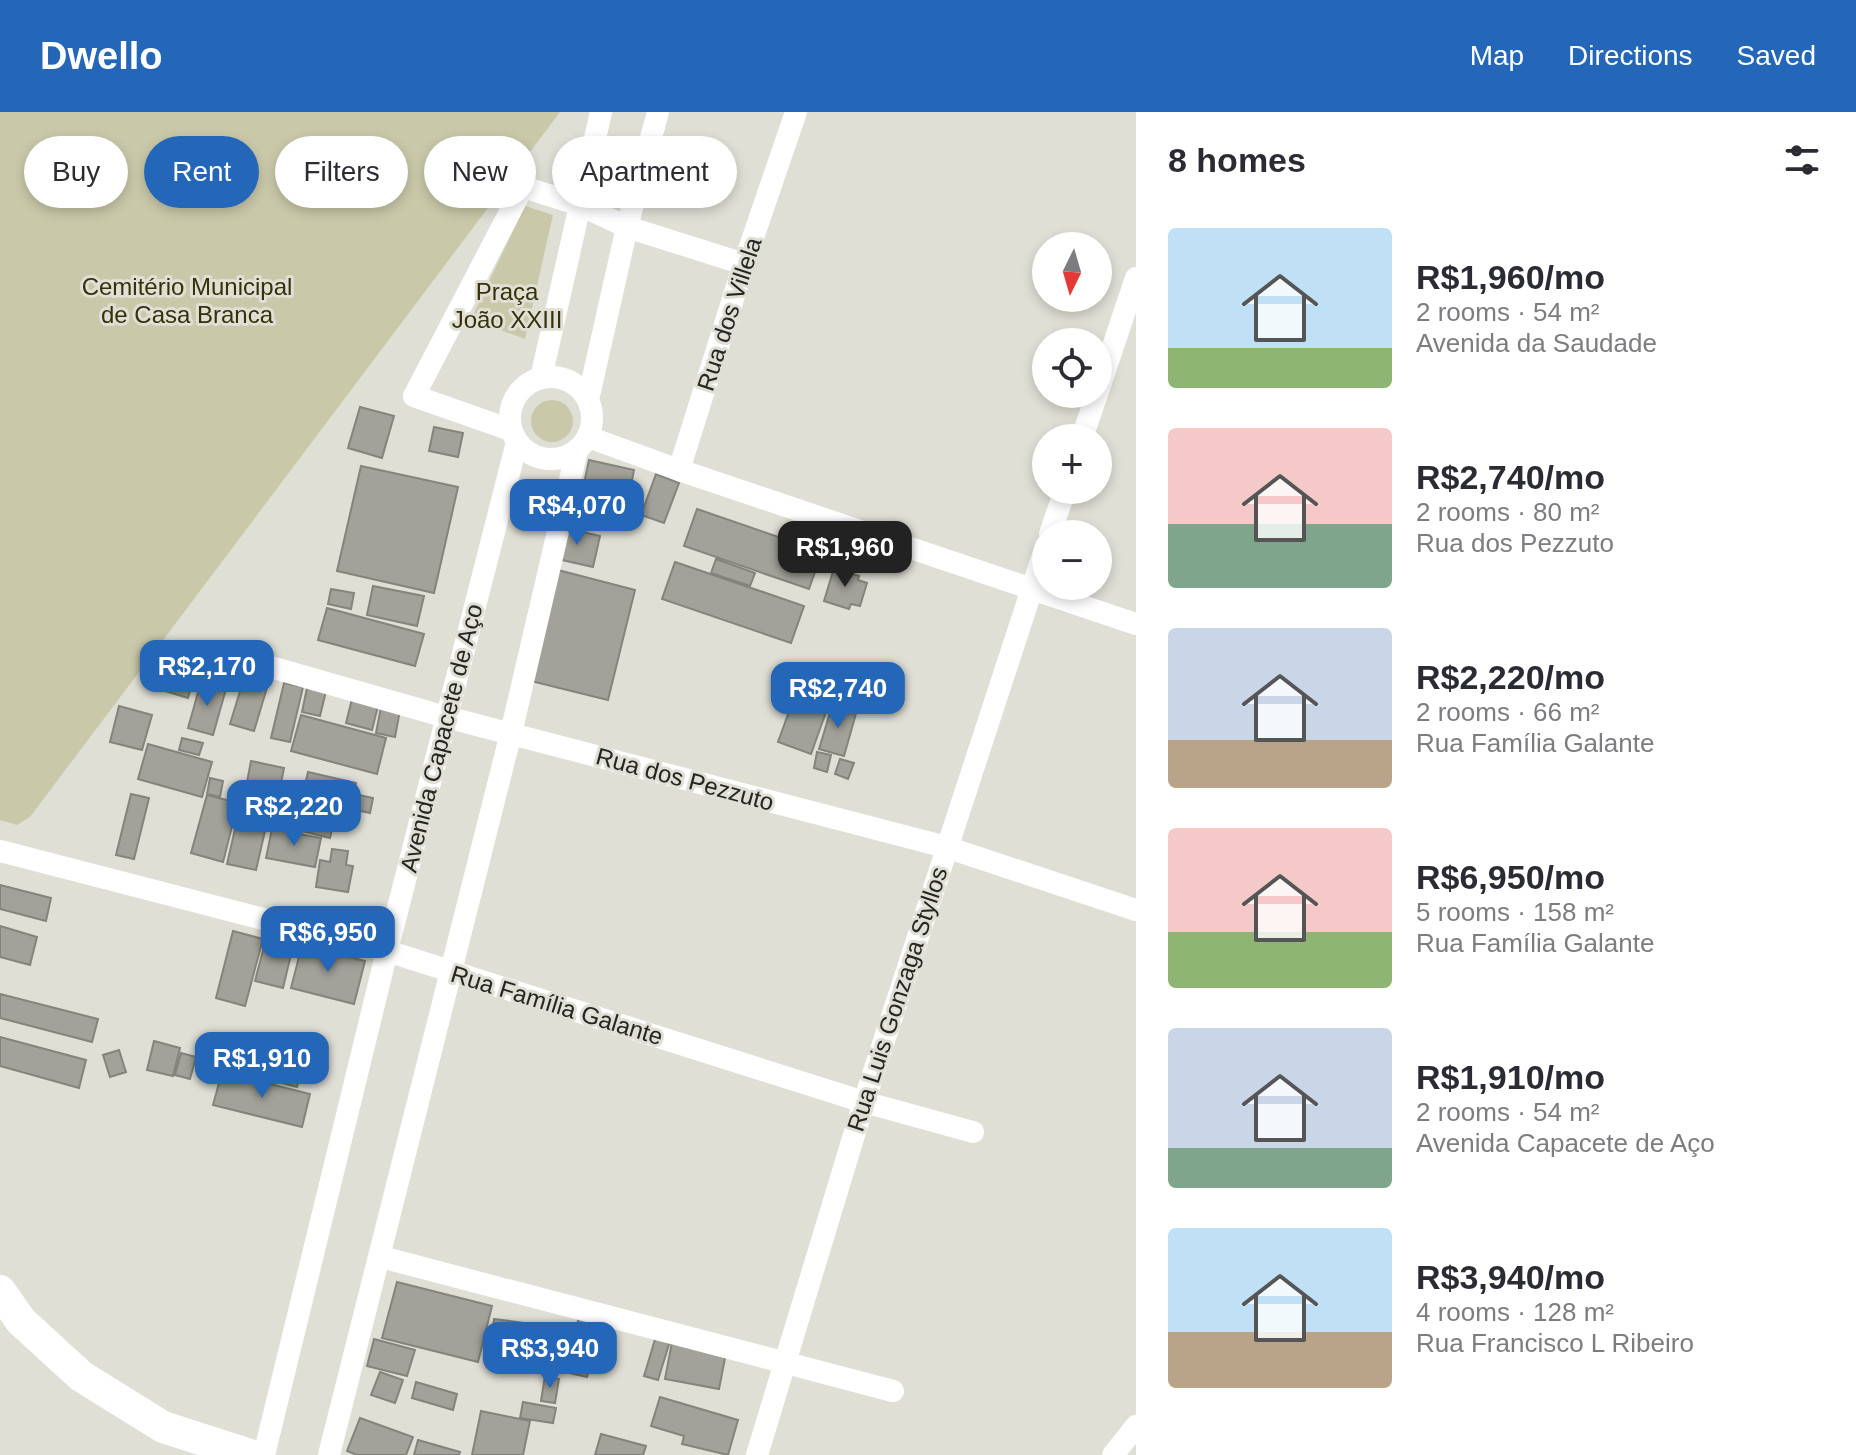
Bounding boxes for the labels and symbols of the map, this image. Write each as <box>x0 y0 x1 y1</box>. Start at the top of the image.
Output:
north arrow <box>1032 232 1112 312</box>
street label: Rua dos Villela <box>691 233 767 394</box>
park label: Cemitério Municipal de Casa Branca <box>82 273 292 328</box>
park label: Praça João XXIII <box>452 278 562 333</box>
pin: R$4,070 <box>503 479 651 547</box>
pin: R$1,960 <box>771 521 919 589</box>
street label: Avenida Capacete de Aço <box>395 601 487 875</box>
pin: R$2,170 <box>133 640 281 708</box>
pin: R$2,740 <box>764 662 912 730</box>
street label: Rua dos Pezzuto <box>593 742 777 816</box>
pin: R$2,220 <box>220 780 368 848</box>
street label: Rua Luis Gonzaga Styllos <box>841 864 953 1134</box>
pin: R$6,950 <box>254 906 402 974</box>
street label: Rua Família Galante <box>448 960 666 1050</box>
pin: R$1,910 <box>188 1032 336 1100</box>
pin: R$3,940 <box>476 1322 624 1390</box>

